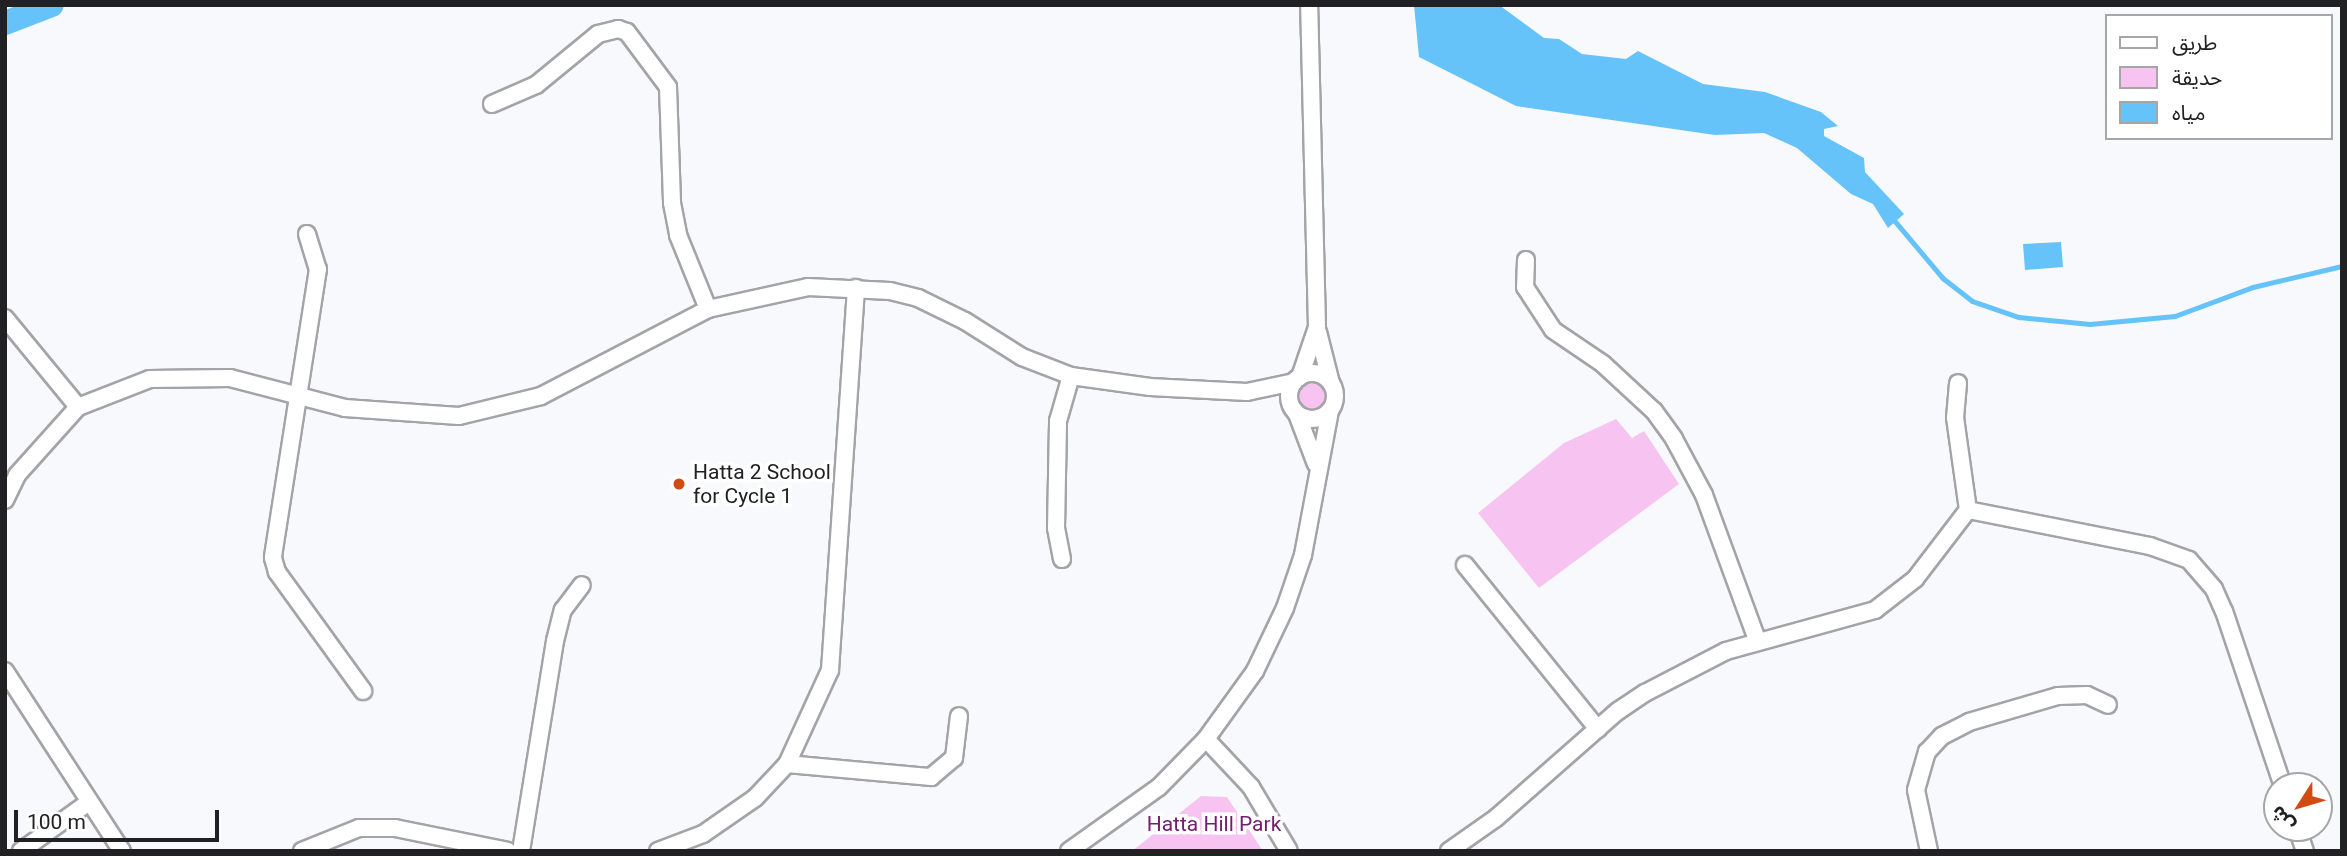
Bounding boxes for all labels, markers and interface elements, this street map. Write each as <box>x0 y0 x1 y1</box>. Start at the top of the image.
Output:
legend <box>2106 14 2333 140</box>
text: طريق <box>2172 31 2217 55</box>
text: حديقة <box>2172 66 2222 90</box>
text: مياه <box>2172 101 2205 125</box>
place label: Hatta 2 School for Cycle 1 <box>693 459 831 509</box>
marker: Hatta 2 School for Cycle 1 <box>671 476 687 492</box>
north arrow <box>2263 772 2333 842</box>
scale bar <box>18 796 222 840</box>
text: ش <box>2265 801 2299 836</box>
text: 100 m <box>27 810 86 834</box>
park label: Hatta Hill Park <box>1147 811 1281 837</box>

